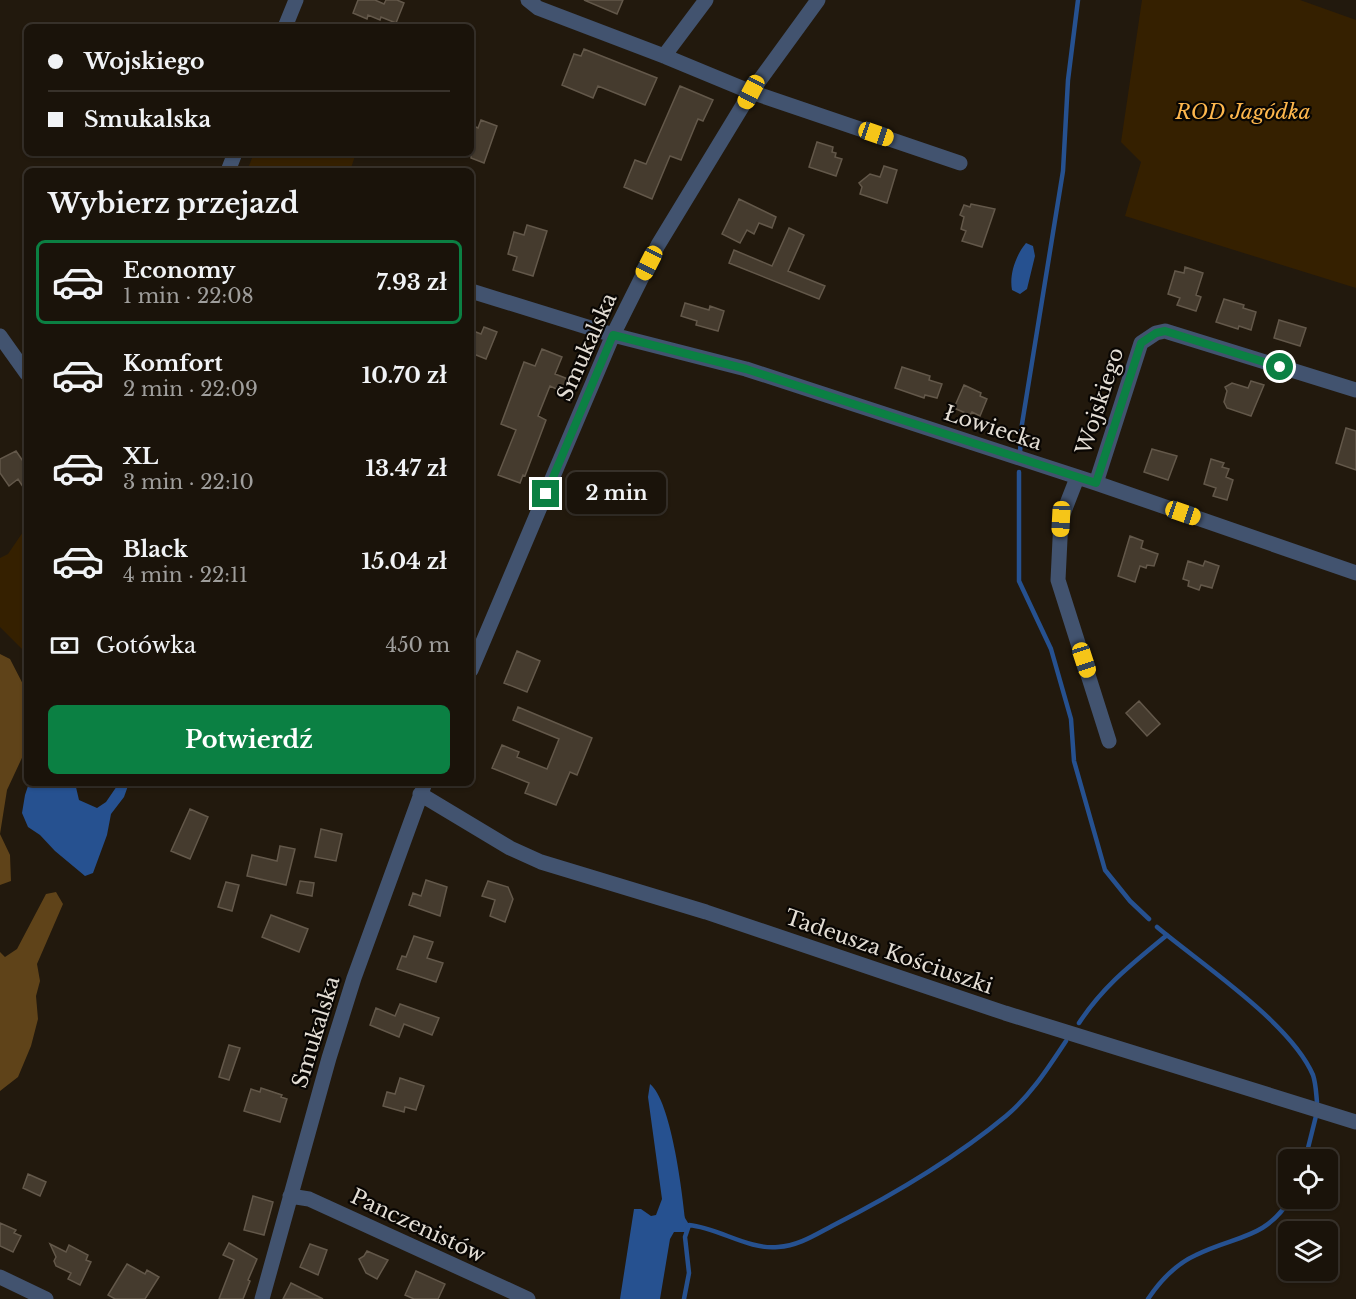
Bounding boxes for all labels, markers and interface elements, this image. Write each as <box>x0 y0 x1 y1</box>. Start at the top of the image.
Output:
text: Wojskiego <box>84 48 205 75</box>
car <box>735 72 767 112</box>
park label: ROD Jagódka <box>1174 99 1311 125</box>
text: Smukalska <box>84 106 211 133</box>
car <box>856 120 896 148</box>
text: Wybierz przejazd <box>48 187 299 220</box>
car <box>633 243 665 283</box>
icon: car <box>51 255 105 309</box>
text: Economy <box>123 257 235 284</box>
text: 7.93 zł <box>376 269 447 296</box>
text: 1 min · 22:08 <box>123 284 254 308</box>
street label: Smukalska <box>552 289 623 405</box>
street label: Wojskiego <box>1070 344 1130 459</box>
icon: car <box>51 348 105 402</box>
text: Komfort <box>123 350 223 377</box>
route start <box>1266 353 1293 380</box>
text: 10.70 zł <box>362 362 447 389</box>
text: 2 min · 22:09 <box>123 377 258 401</box>
street label: Łowiecka <box>941 400 1046 456</box>
icon: car <box>51 441 105 495</box>
text: XL <box>123 443 158 470</box>
text: 13.47 zł <box>366 455 447 482</box>
text: 3 min · 22:10 <box>123 470 254 494</box>
callout: 2 min <box>567 473 666 515</box>
route end <box>532 480 559 507</box>
text: 2 min <box>585 481 648 505</box>
car <box>1163 499 1203 527</box>
car <box>1051 501 1071 537</box>
icon: car <box>51 534 105 588</box>
text: Black <box>123 536 188 563</box>
text: 15.04 zł <box>362 548 447 575</box>
text: 4 min · 22:11 <box>123 563 248 587</box>
icon: cash <box>48 629 81 662</box>
text: Gotówka <box>96 632 196 659</box>
text: 450 m <box>385 633 450 657</box>
car <box>1070 640 1098 680</box>
button: Potwierdź <box>48 705 450 774</box>
street label: Tadeusza Kościuszki <box>782 904 996 1000</box>
street label: Smukalska <box>287 973 345 1091</box>
map controls <box>1278 1149 1338 1281</box>
button: locate <box>1278 1149 1338 1209</box>
street label: Panczenistów <box>347 1183 490 1269</box>
button: layers <box>1278 1221 1338 1281</box>

